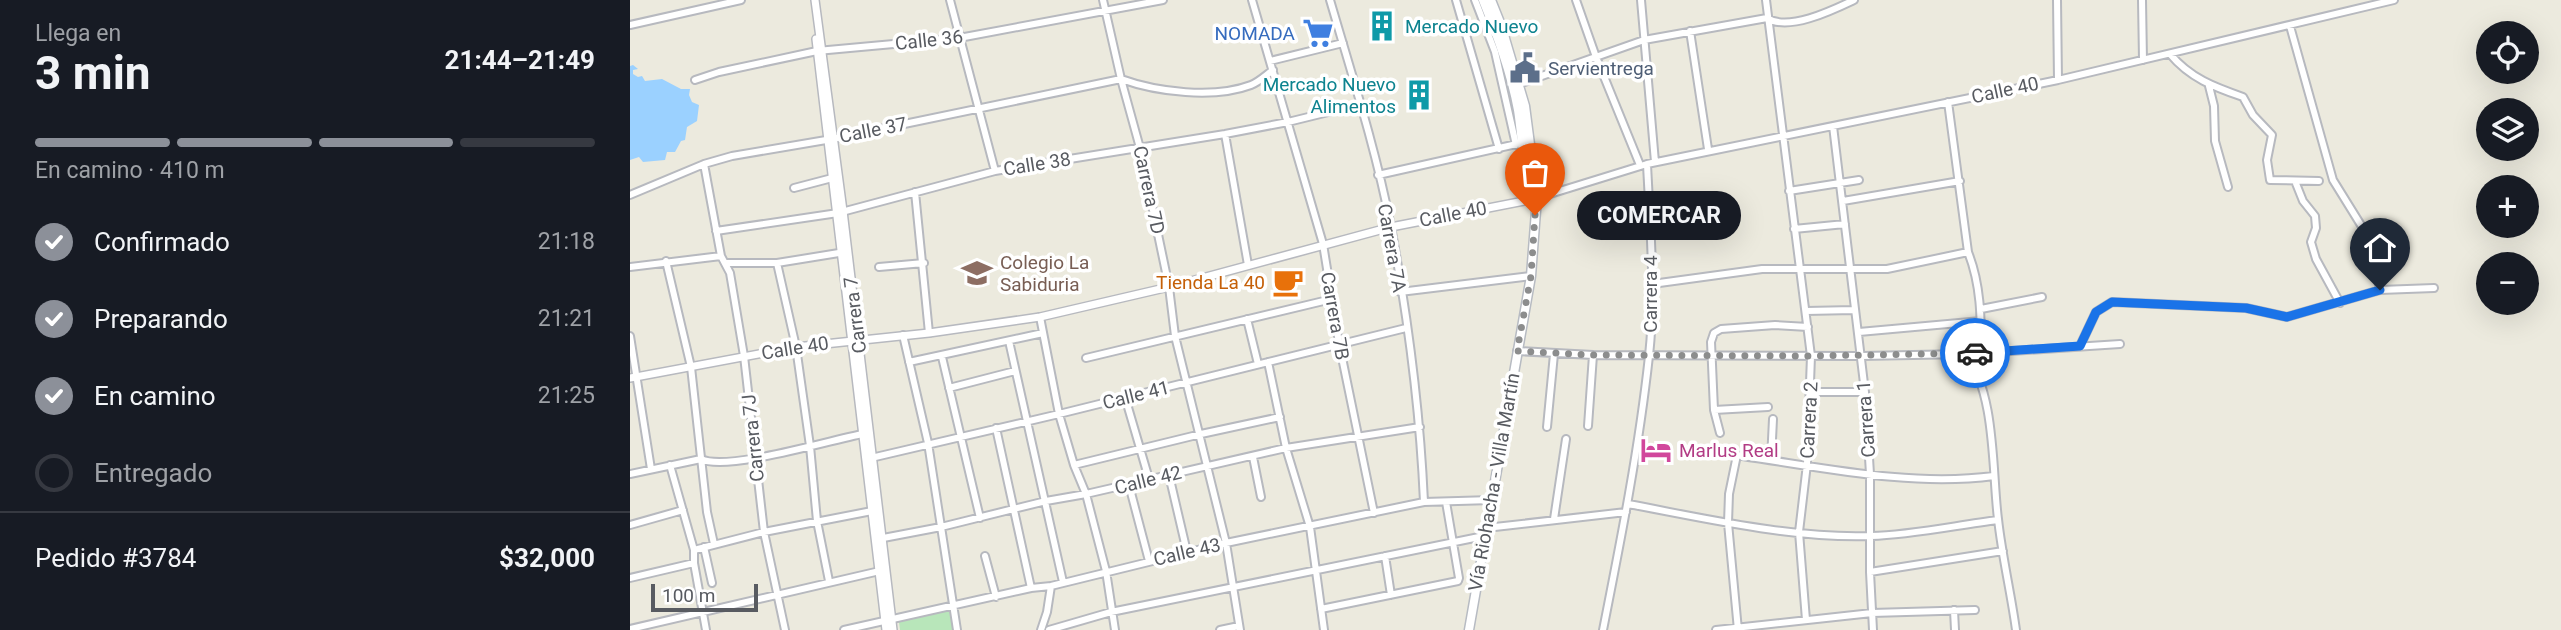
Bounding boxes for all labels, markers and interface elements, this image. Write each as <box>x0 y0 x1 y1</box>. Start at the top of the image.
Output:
building icon: Mercado Nuevo <box>1365 9 1399 43</box>
place label: Mercado Nuevo <box>1405 15 1538 38</box>
supermarket icon: NOMADA <box>1301 16 1335 50</box>
text: Llega en <box>35 20 121 47</box>
map controls <box>2476 21 2539 315</box>
button: locate <box>2476 21 2539 84</box>
place label: NOMADA <box>1215 22 1296 45</box>
street label: Calle 36 <box>894 25 964 55</box>
text: 21:44–21:49 <box>445 45 595 75</box>
text: 3 min <box>35 46 151 100</box>
public building icon: Servientrega <box>1508 51 1542 85</box>
place label: Servientrega <box>1548 57 1654 80</box>
street label: Calle 40 <box>1969 72 2041 108</box>
place label: Mercado Nuevo Alimentos <box>1263 73 1396 118</box>
building icon: Mercado Nuevo Alimentos <box>1402 78 1436 112</box>
button: layers <box>2476 98 2539 161</box>
street label: Calle 37 <box>837 112 909 148</box>
pin <box>1505 143 1565 215</box>
street label: Carrera 7D <box>1128 144 1170 236</box>
street label: Calle 38 <box>1002 147 1072 181</box>
icon: bag <box>1516 154 1554 192</box>
text: En camino · 410 m <box>35 157 225 184</box>
button: + <box>2476 175 2539 238</box>
callout: COMERCAR <box>1577 190 1742 240</box>
street label: Calle 40 <box>1417 196 1489 232</box>
street label: Carrera 7A <box>1373 202 1411 295</box>
text: COMERCAR <box>1597 202 1721 229</box>
pin <box>2350 218 2410 290</box>
icon: check <box>35 223 73 261</box>
text: Confirmado <box>94 227 230 257</box>
text: 21:18 <box>538 228 595 255</box>
icon: home <box>2361 229 2399 267</box>
place label: Colegio La Sabiduria <box>1000 251 1089 296</box>
button: − <box>2476 252 2539 315</box>
street label: Carrera 4 <box>1639 255 1662 333</box>
school or university icon: Colegio La Sabiduria <box>960 256 994 290</box>
cafe icon: Tienda La 40 <box>1271 265 1305 299</box>
street label: Carrera 7B <box>1316 270 1354 362</box>
place label: Tienda La 40 <box>1156 271 1265 294</box>
street label: Carrera 7 <box>839 275 871 355</box>
icon: check <box>35 300 73 338</box>
text: Preparando <box>94 304 228 334</box>
text: 21:21 <box>538 305 595 332</box>
courier <box>1940 318 2010 388</box>
street label: Calle 40 <box>760 331 830 365</box>
icon: car <box>1956 334 1994 372</box>
street label: Vía Riohacha - Villa Martín <box>1463 371 1525 593</box>
street label: Calle 41 <box>1100 376 1172 414</box>
icon: check <box>35 377 73 415</box>
street label: Carrera 1 <box>1852 380 1880 458</box>
text: En camino <box>94 381 216 411</box>
street label: Carrera 2 <box>1795 381 1823 459</box>
text: 21:25 <box>538 382 595 409</box>
street label: Carrera 7J <box>737 393 769 483</box>
hotel icon: Marlus Real <box>1639 433 1673 467</box>
place label: Marlus Real <box>1679 439 1779 462</box>
text: Entregado <box>94 458 212 488</box>
street label: Calle 42 <box>1112 461 1184 499</box>
street label: Calle 43 <box>1151 533 1223 571</box>
text: Pedido #3784 <box>35 543 196 573</box>
text: $32,000 <box>499 543 595 573</box>
scale bar <box>651 581 758 613</box>
text: 100 m <box>662 584 715 607</box>

